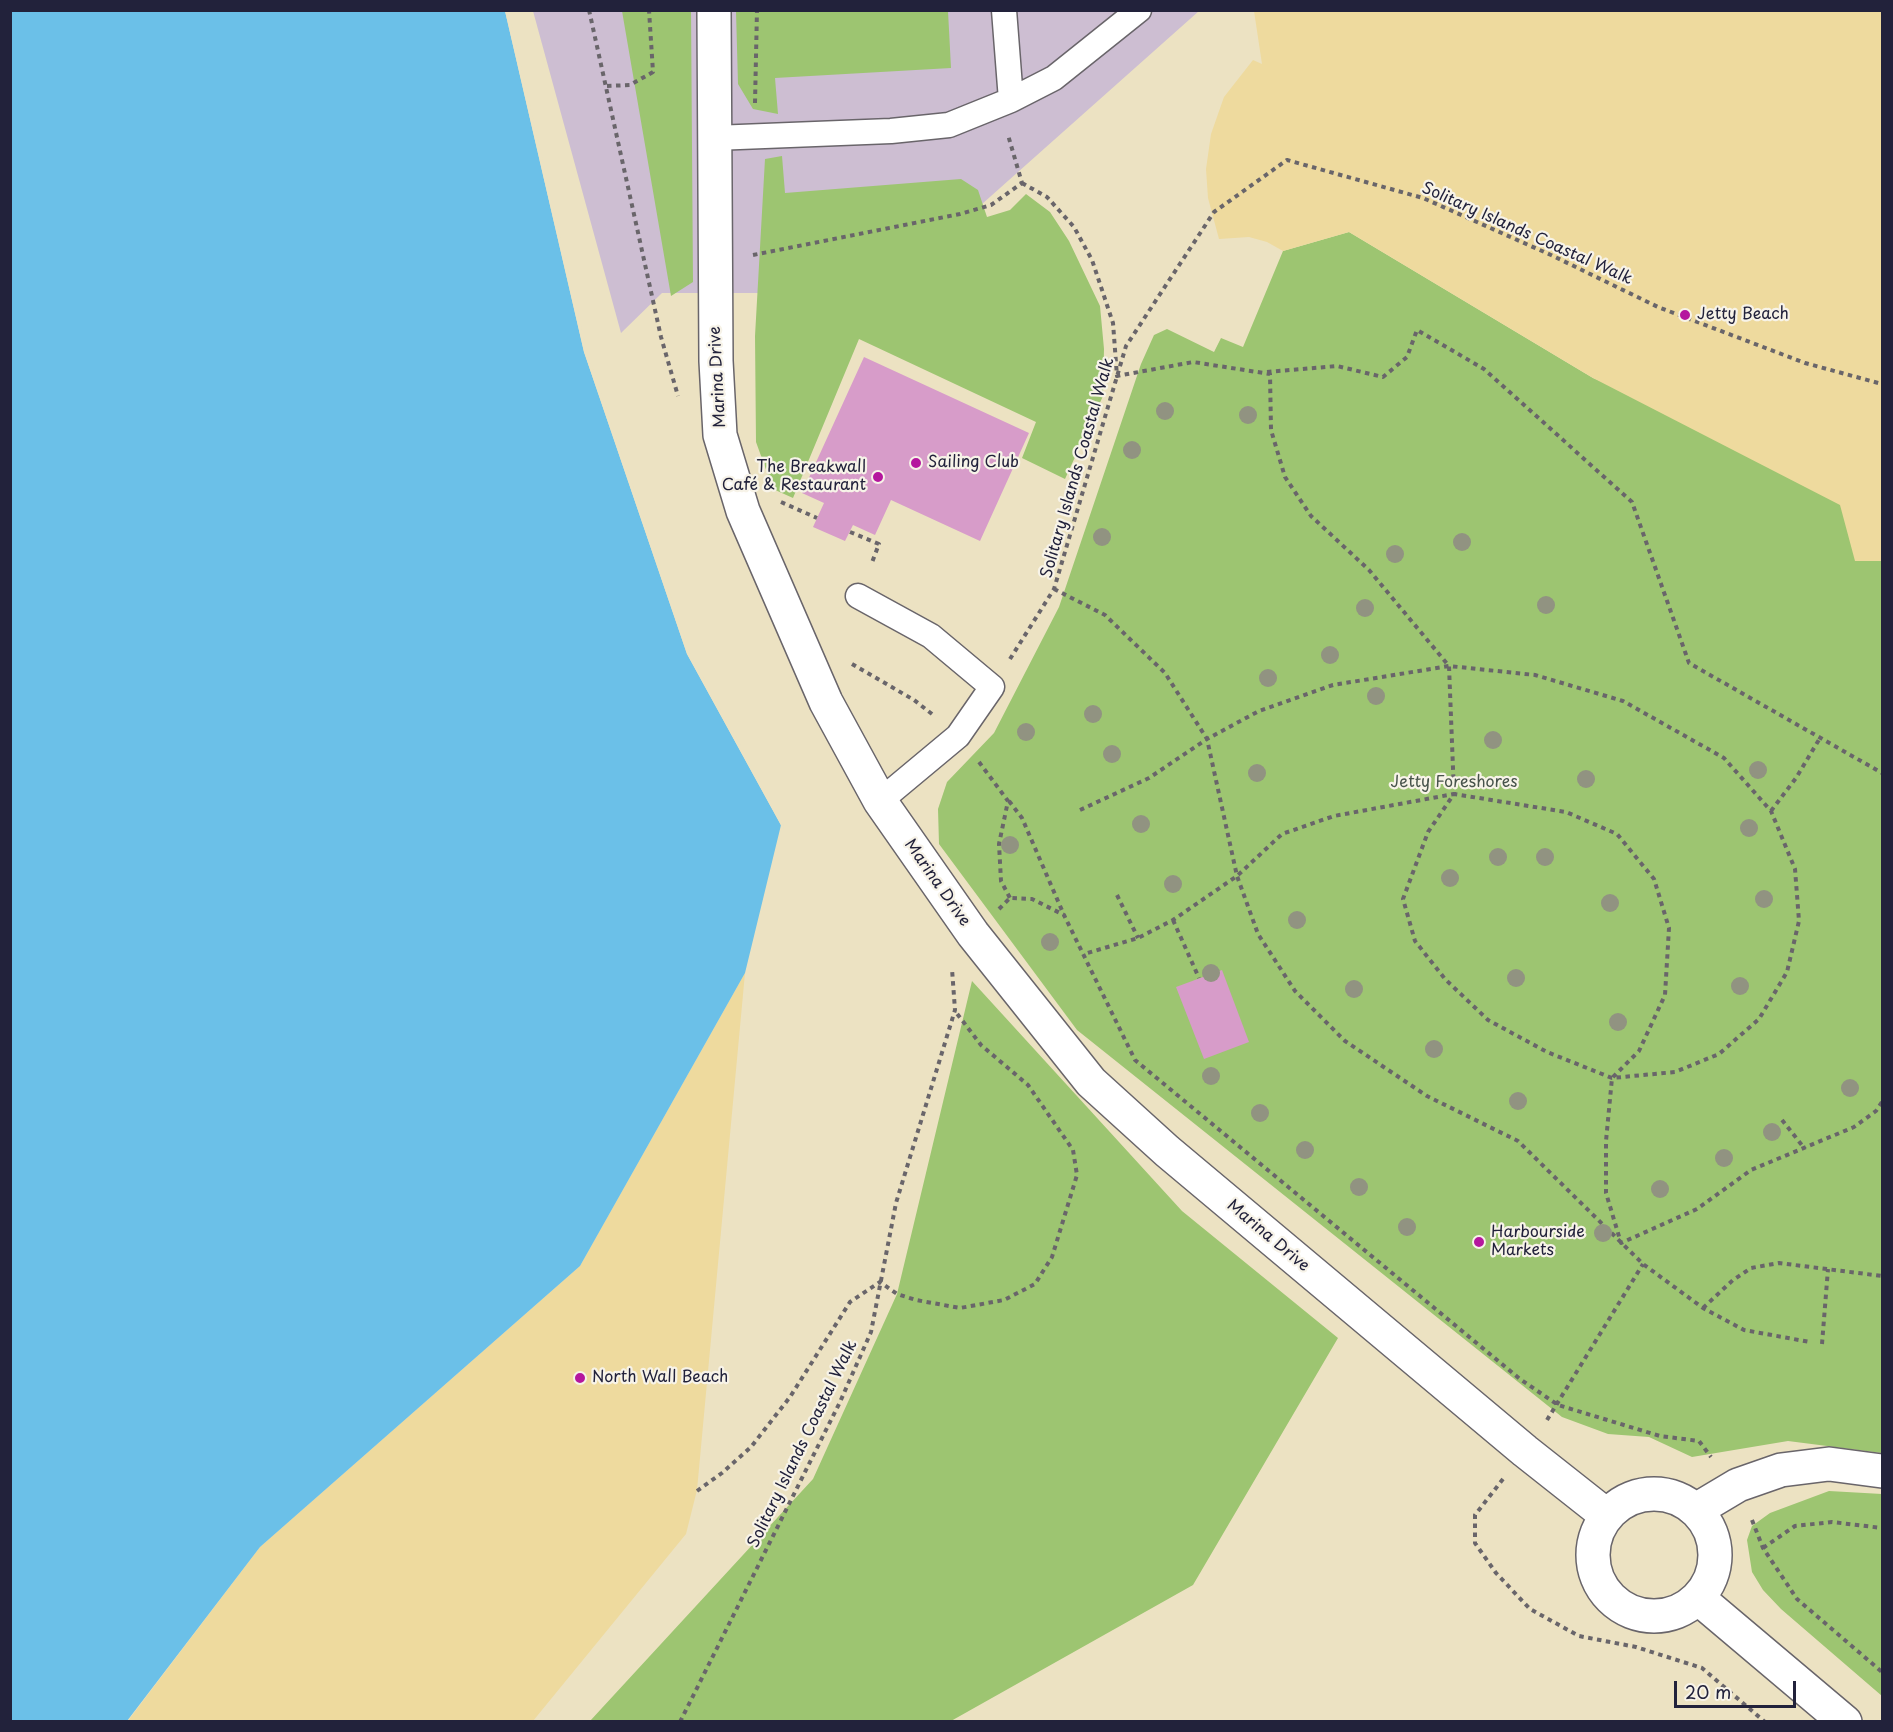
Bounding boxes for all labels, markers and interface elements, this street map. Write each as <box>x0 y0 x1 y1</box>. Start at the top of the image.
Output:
street label: Solitary Islands Coastal Walk <box>1419 179 1635 289</box>
place label: Jetty Beach <box>1697 305 1789 325</box>
marker: Jetty Beach <box>1678 308 1692 322</box>
street label: Marina Drive <box>706 326 730 428</box>
street label: Solitary Islands Coastal Walk <box>1037 355 1119 581</box>
place label: Sailing Club <box>928 453 1019 473</box>
marker: Sailing Club <box>909 456 923 470</box>
place label: The Breakwall Café & Restaurant <box>722 458 866 496</box>
marker: The Breakwall Café & Restaurant <box>871 470 885 484</box>
park label: Jetty Foreshores <box>1390 773 1518 793</box>
street label: Marina Drive <box>900 836 974 930</box>
street label: Marina Drive <box>1223 1196 1313 1276</box>
place label: Harbourside Markets <box>1491 1223 1585 1261</box>
marker: Harbourside Markets <box>1472 1235 1486 1249</box>
street label: Solitary Islands Coastal Walk <box>744 1337 862 1551</box>
place label: North Wall Beach <box>592 1368 728 1388</box>
marker: North Wall Beach <box>573 1371 587 1385</box>
scale bar <box>1677 1669 1798 1707</box>
text: 20 m <box>1685 1678 1731 1705</box>

